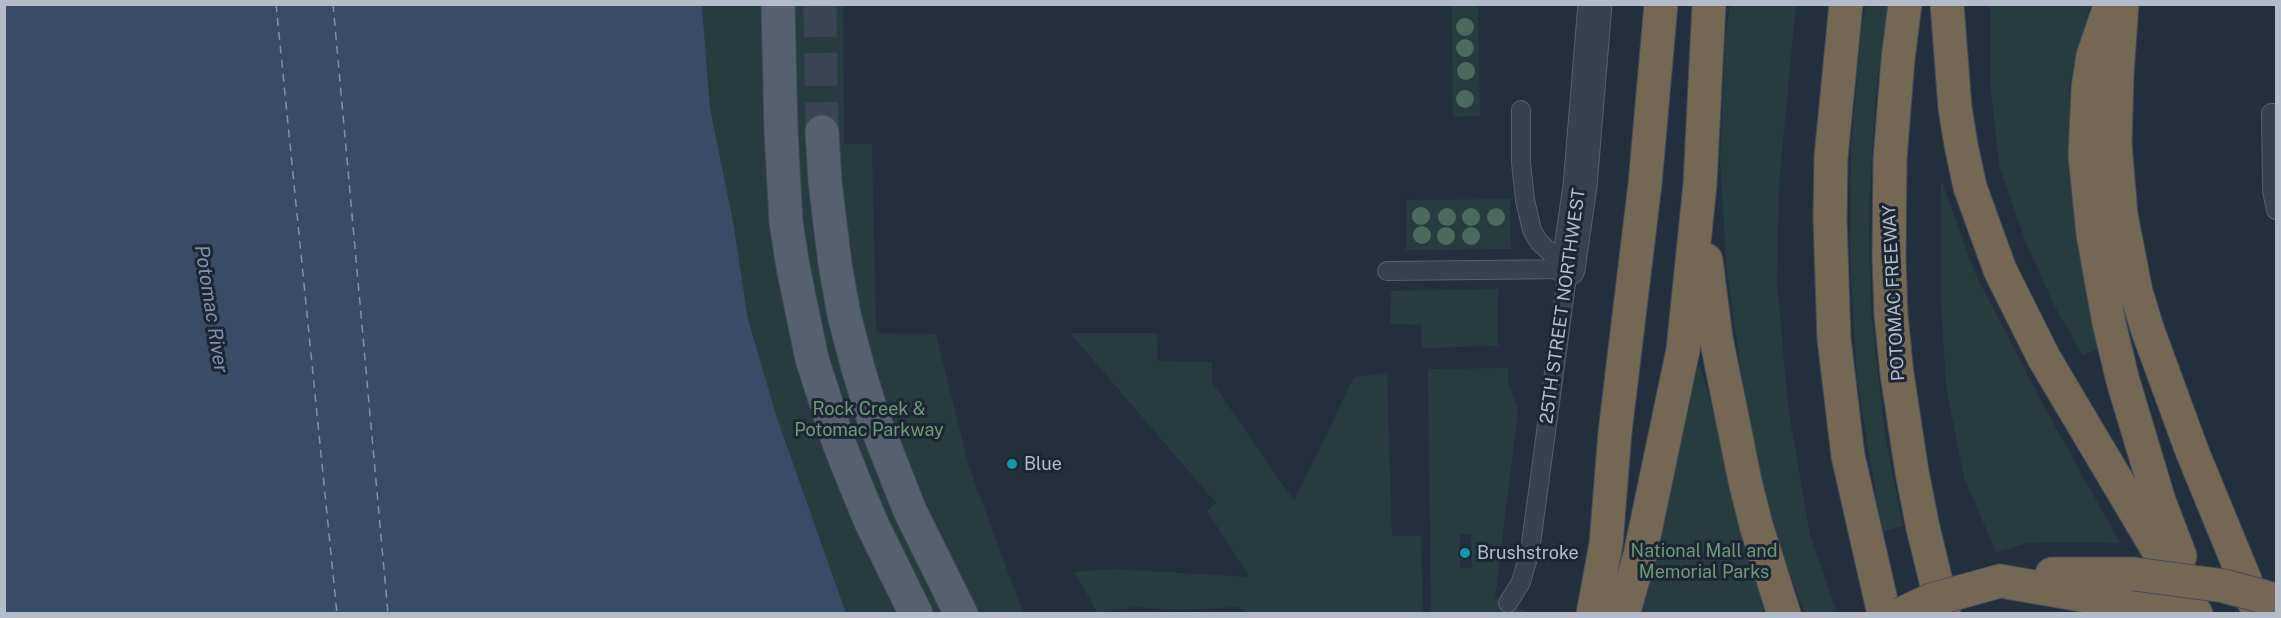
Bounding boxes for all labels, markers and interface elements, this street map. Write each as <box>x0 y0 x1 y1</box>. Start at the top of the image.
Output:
street label: 25TH STREET NORTHWEST <box>1536 187 1590 425</box>
street label: POTOMAC FREEWAY <box>1879 204 1909 382</box>
water label: Potomac River <box>189 244 233 374</box>
park label: Rock Creek & Potomac Parkway <box>794 398 944 440</box>
place label: Blue <box>1024 453 1062 475</box>
marker: Blue <box>1005 457 1019 471</box>
park label: National Mall and Memorial Parks <box>1631 540 1777 582</box>
place label: Brushstroke <box>1477 542 1579 564</box>
marker: Brushstroke <box>1458 546 1472 560</box>

